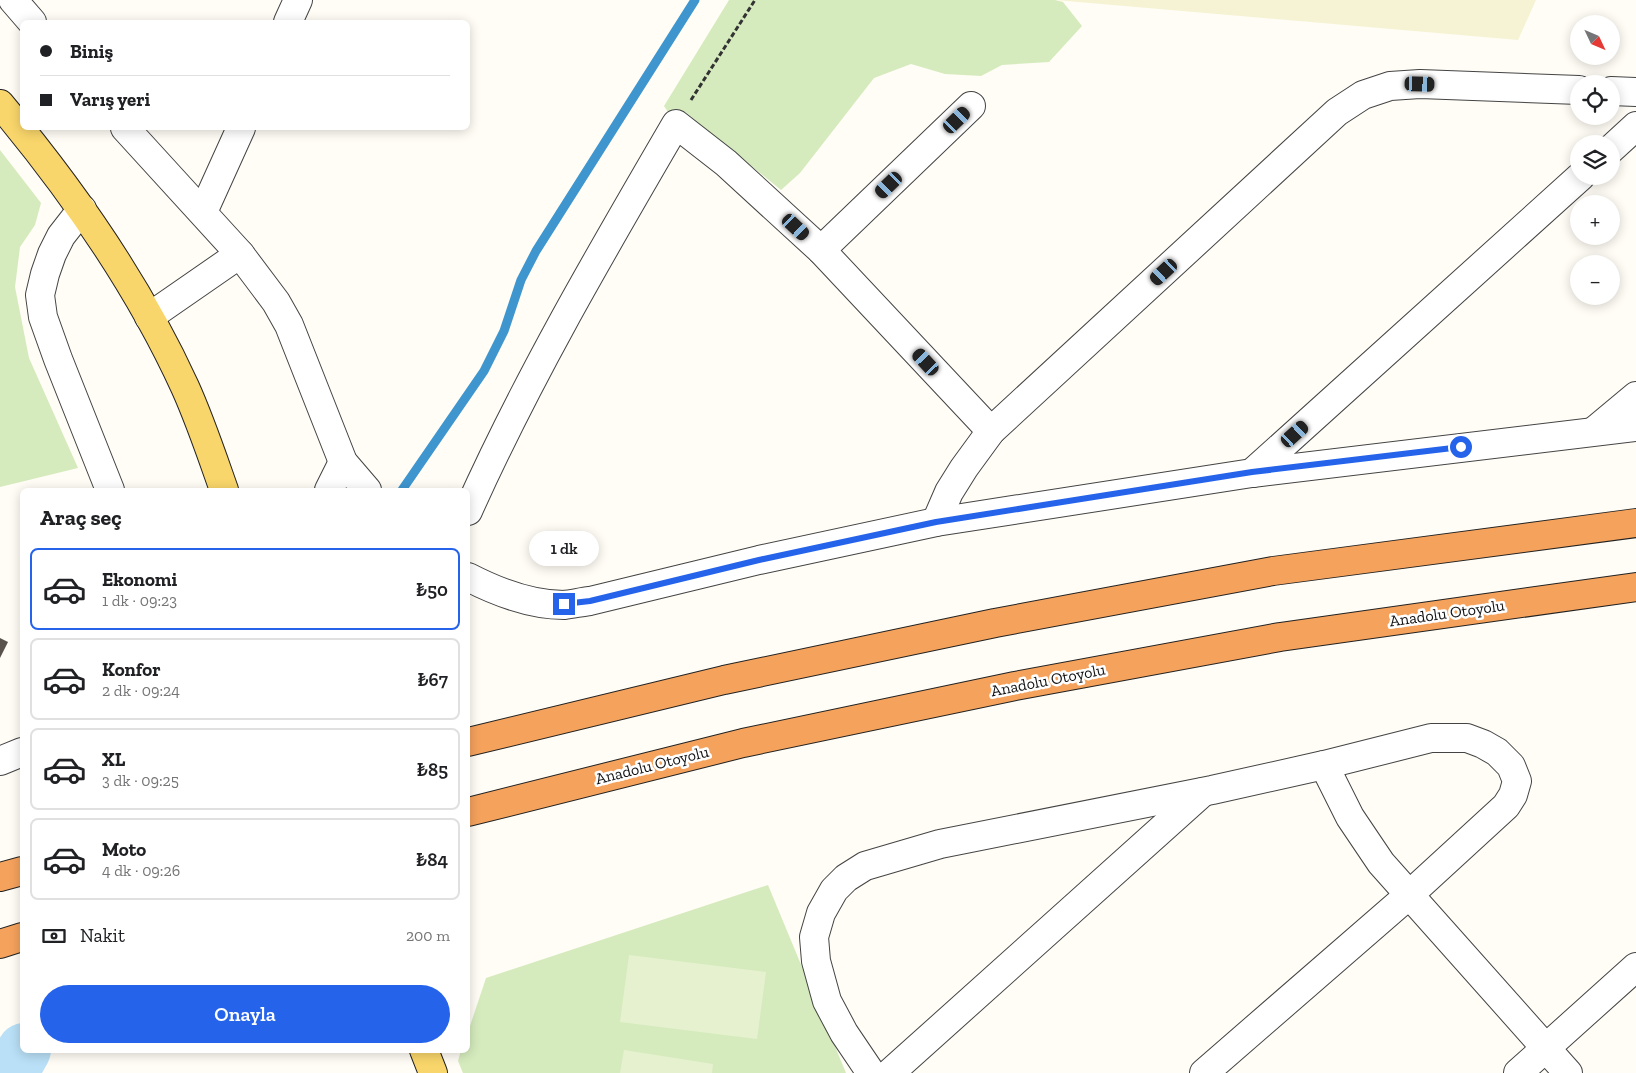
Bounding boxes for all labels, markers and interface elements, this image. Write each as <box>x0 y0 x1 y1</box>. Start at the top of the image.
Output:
north arrow <box>1570 15 1620 65</box>
map controls <box>1570 15 1620 305</box>
text: Biniş <box>70 40 113 63</box>
button: locate <box>1570 75 1620 125</box>
car <box>1404 76 1435 92</box>
text: Varış yeri <box>70 88 150 111</box>
car <box>940 104 973 136</box>
button: layers <box>1570 135 1620 185</box>
car <box>872 169 905 201</box>
button: + <box>1570 195 1620 245</box>
car <box>779 211 812 243</box>
button: − <box>1570 255 1620 305</box>
car <box>1147 256 1180 288</box>
car <box>910 346 941 378</box>
car <box>1278 418 1311 450</box>
route start <box>1450 436 1472 458</box>
text: Araç seç <box>40 504 122 531</box>
callout: 1 dk <box>529 532 599 566</box>
text: 1 dk <box>550 539 578 558</box>
icon: car <box>42 567 87 612</box>
text: Ekonomi <box>102 568 177 591</box>
text: ₺50 <box>416 578 448 601</box>
text: 1 dk · 09:23 <box>102 591 177 610</box>
route end <box>553 593 575 615</box>
street label: Anadolu Otoyolu <box>1388 596 1506 630</box>
icon: car <box>42 657 87 702</box>
text: Konfor <box>102 658 161 681</box>
street label: Anadolu Otoyolu <box>989 660 1107 700</box>
text: ₺67 <box>417 668 448 691</box>
text: 2 dk · 09:24 <box>102 681 180 700</box>
street label: Anadolu Otoyolu <box>593 742 711 788</box>
icon: car <box>42 747 87 792</box>
text: XL <box>102 748 125 771</box>
text: ₺85 <box>416 758 448 781</box>
text: 3 dk · 09:25 <box>102 771 179 790</box>
icon: car <box>42 837 87 882</box>
text: Moto <box>102 838 146 861</box>
text: ₺84 <box>416 848 448 871</box>
text: 4 dk · 09:26 <box>102 861 180 880</box>
icon: cash <box>40 922 68 950</box>
text: Nakit <box>80 924 125 947</box>
text: 200 m <box>406 926 450 945</box>
button: Onayla <box>40 985 450 1043</box>

